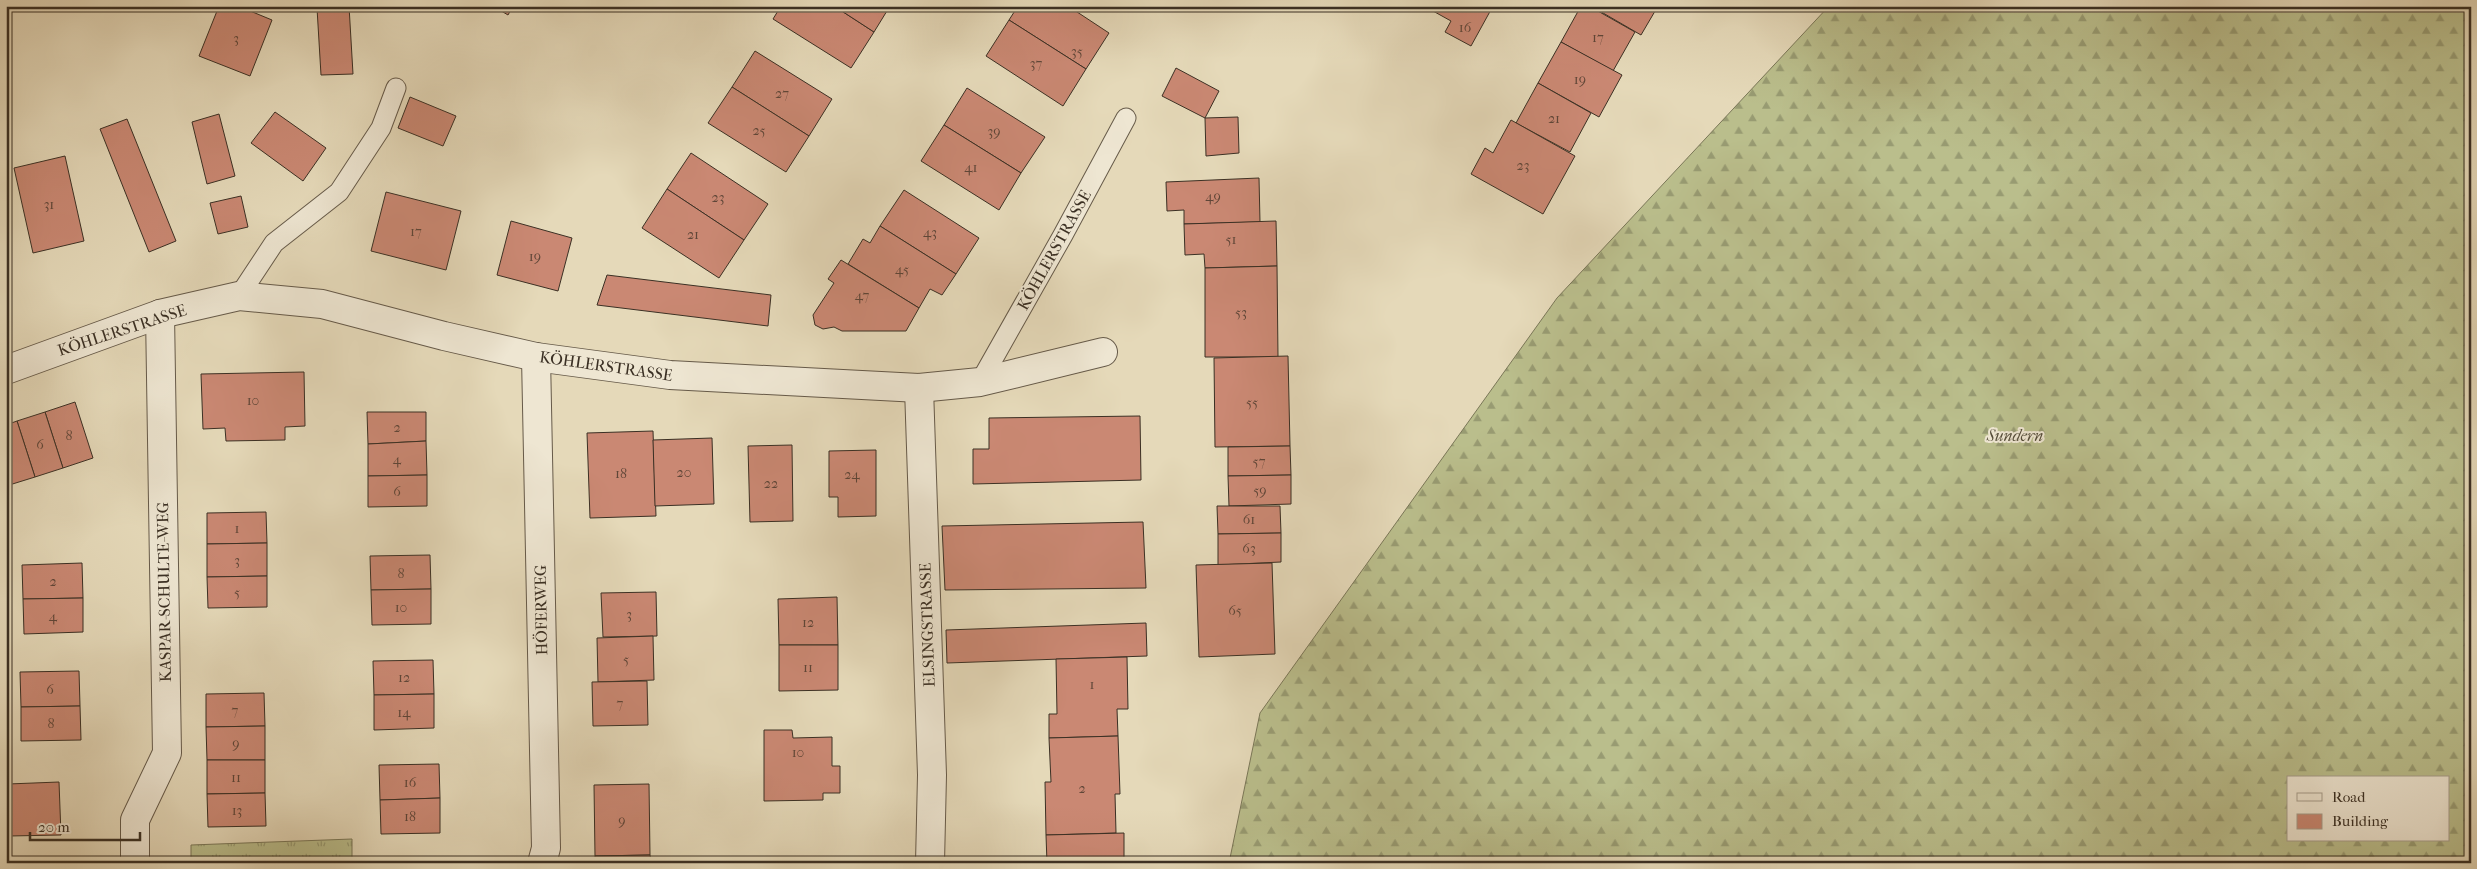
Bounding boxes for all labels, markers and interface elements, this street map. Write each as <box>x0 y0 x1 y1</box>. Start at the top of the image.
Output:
house number: 16 <box>1459 19 1472 36</box>
house number: 17 <box>1592 29 1604 46</box>
house number: 3 <box>233 30 239 47</box>
house number: 35 <box>1071 43 1083 60</box>
house number: 37 <box>1030 55 1042 72</box>
house number: 19 <box>1574 71 1586 88</box>
house number: 27 <box>775 85 789 102</box>
house number: 21 <box>1548 110 1560 127</box>
house number: 25 <box>752 122 766 139</box>
house number: 39 <box>987 123 1001 140</box>
house number: 23 <box>1517 157 1529 174</box>
house number: 41 <box>964 159 978 176</box>
street label: KÖHLERSTRASSE <box>1013 186 1095 313</box>
house number: 49 <box>1205 188 1221 205</box>
house number: 23 <box>712 189 724 206</box>
house number: 31 <box>44 196 54 213</box>
house number: 17 <box>410 223 422 240</box>
house number: 43 <box>923 224 937 241</box>
house number: 21 <box>687 226 699 243</box>
house number: 51 <box>1225 231 1237 248</box>
house number: 19 <box>529 248 541 265</box>
house number: 45 <box>895 261 909 278</box>
house number: 47 <box>855 287 870 304</box>
street label: KÖHLERSTRASSE <box>55 300 189 360</box>
house number: 53 <box>1235 304 1247 321</box>
street label: KÖHLERSTRASSE <box>538 347 674 385</box>
house number: 10 <box>247 392 259 409</box>
house number: 55 <box>1246 394 1258 411</box>
house number: 2 <box>393 419 401 436</box>
park label: Sundern <box>1986 426 2043 445</box>
house number: 8 <box>65 427 73 444</box>
house number: 6 <box>36 436 44 453</box>
house number: 4 <box>393 451 402 468</box>
house number: 57 <box>1253 453 1266 470</box>
house number: 20 <box>677 464 691 481</box>
house number: 18 <box>615 465 627 482</box>
house number: 24 <box>844 466 860 483</box>
house number: 22 <box>764 475 778 492</box>
house number: 59 <box>1253 482 1267 499</box>
house number: 6 <box>393 483 401 500</box>
street label: KASPAR-SCHULTE-WEG <box>153 502 175 682</box>
house number: 61 <box>1243 511 1255 528</box>
house number: 1 <box>235 520 240 537</box>
house number: 63 <box>1242 540 1256 557</box>
house number: 3 <box>234 552 240 569</box>
street label: ELSINGSTRASSE <box>915 562 939 688</box>
street label: HÖFERWEG <box>531 564 551 656</box>
house number: 8 <box>397 565 405 582</box>
house number: 2 <box>49 573 57 590</box>
house number: 5 <box>234 584 240 601</box>
house number: 10 <box>395 599 407 616</box>
house number: 65 <box>1228 602 1242 619</box>
house number: 3 <box>626 606 632 623</box>
house number: 4 <box>49 608 58 625</box>
house number: 12 <box>802 614 814 631</box>
house number: 5 <box>623 651 629 668</box>
house number: 11 <box>803 659 813 676</box>
house number: 12 <box>398 669 410 686</box>
house number: 1 <box>1090 676 1095 693</box>
house number: 6 <box>46 681 54 698</box>
house number: 7 <box>617 695 624 712</box>
house number: 7 <box>232 702 239 719</box>
house number: 14 <box>397 704 411 721</box>
house number: 8 <box>47 715 55 732</box>
house number: 9 <box>232 735 240 752</box>
house number: 10 <box>792 744 804 761</box>
house number: 11 <box>231 769 241 786</box>
house number: 16 <box>404 774 417 791</box>
legend <box>2287 776 2450 842</box>
house number: 2 <box>1078 780 1086 797</box>
text: Road <box>2332 788 2366 806</box>
house number: 13 <box>232 802 242 819</box>
house number: 18 <box>404 808 416 825</box>
scale bar <box>30 809 140 841</box>
house number: 9 <box>618 812 626 829</box>
text: Building <box>2332 812 2389 830</box>
text: 20 m <box>38 818 70 836</box>

